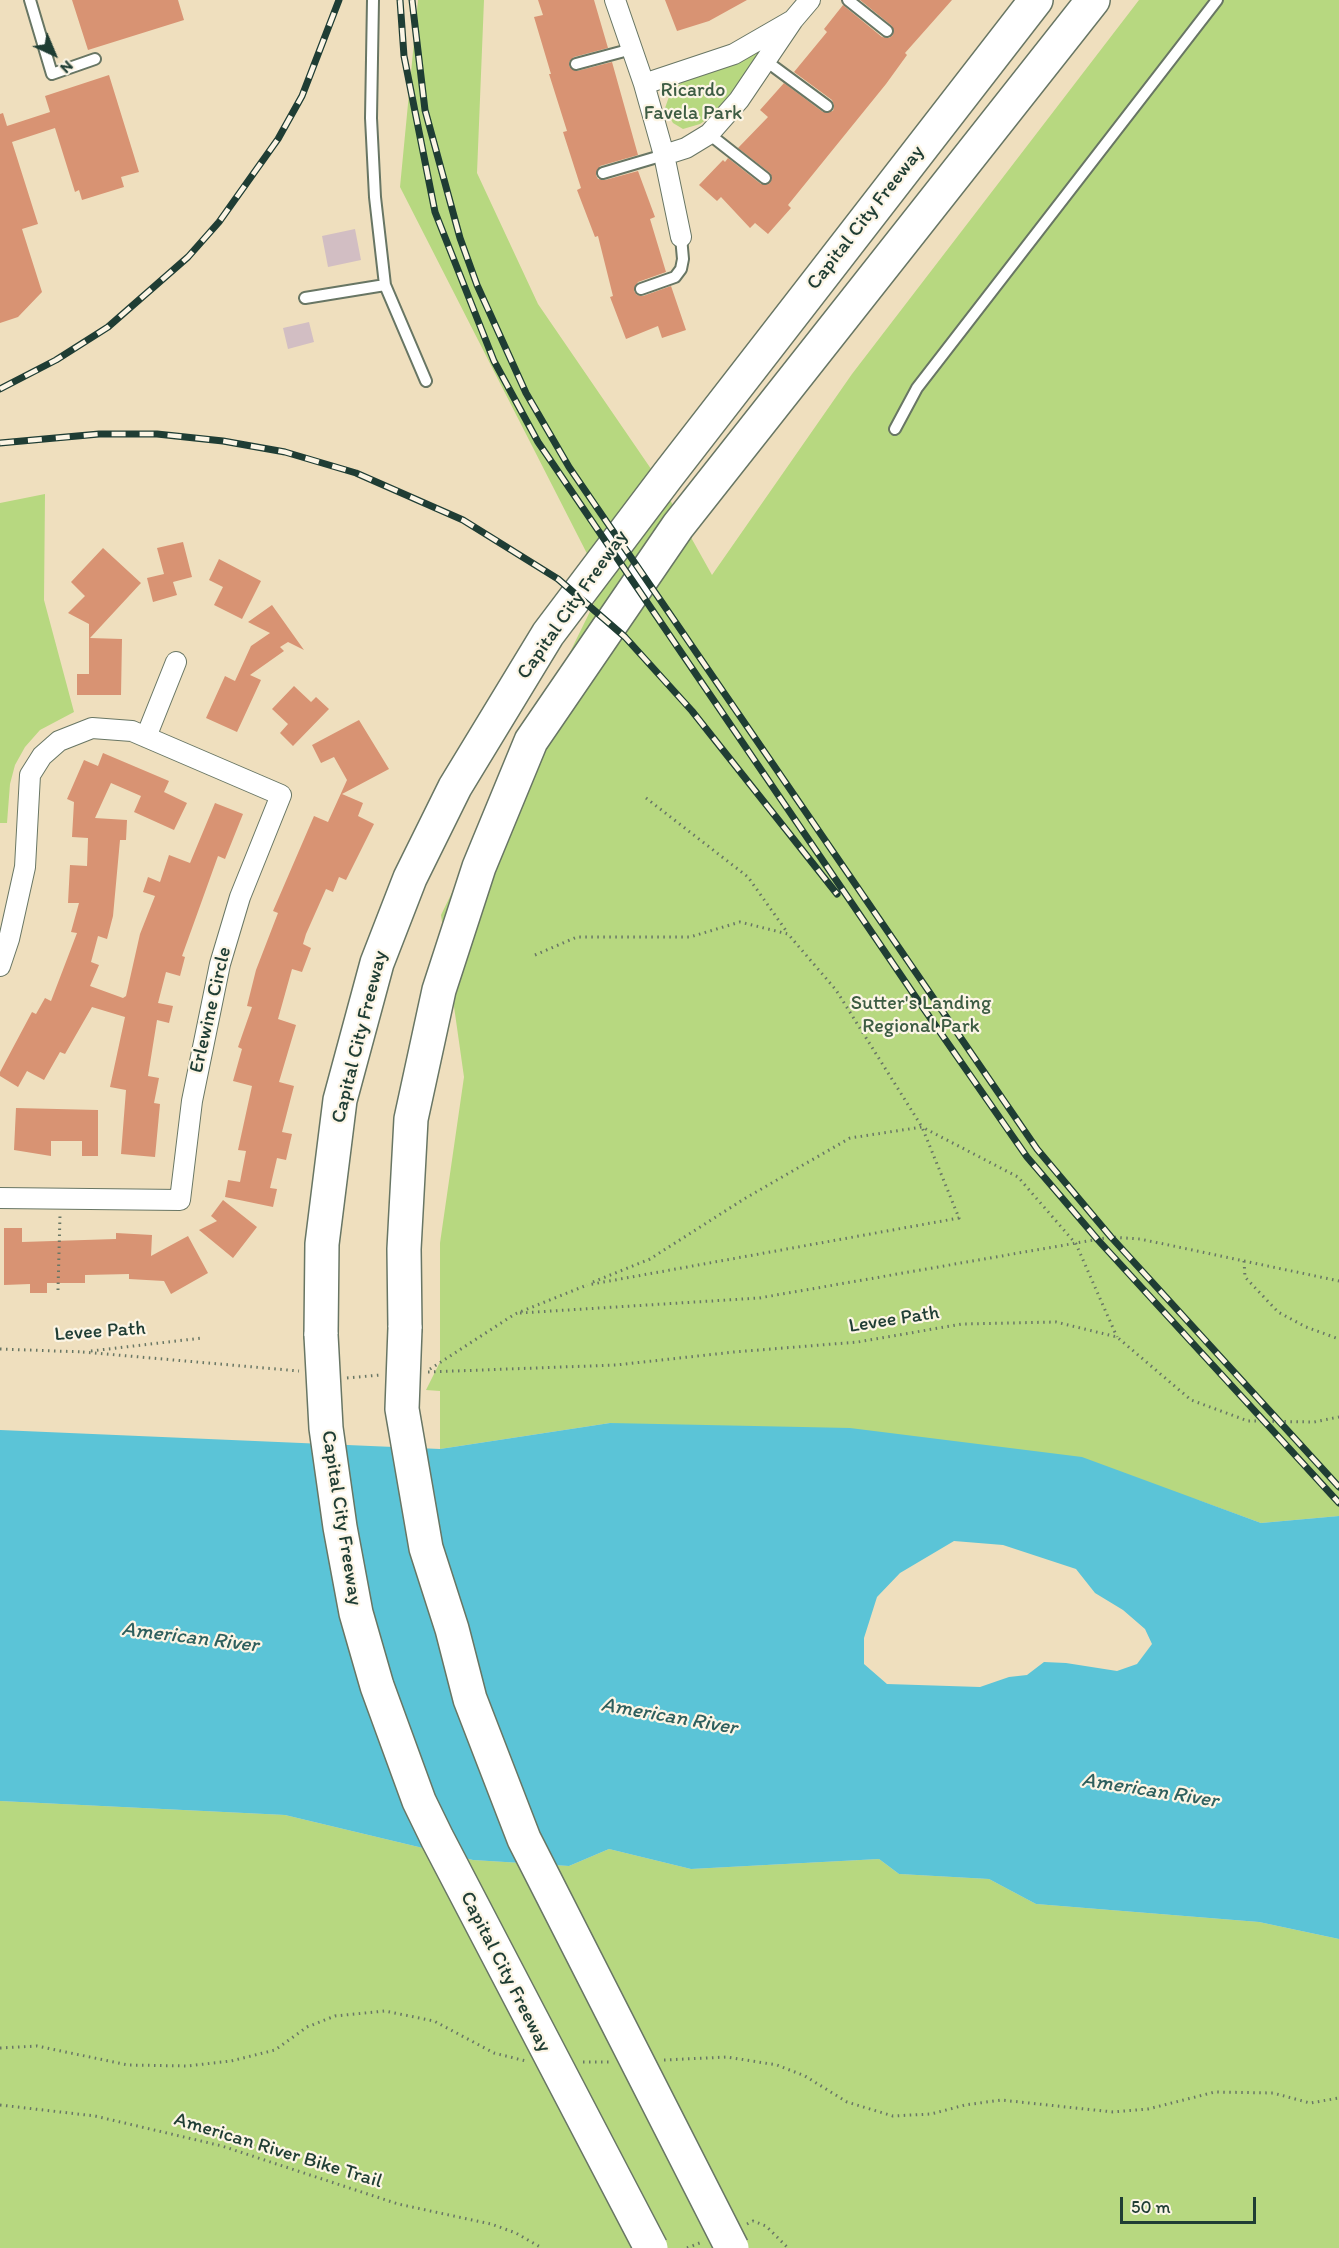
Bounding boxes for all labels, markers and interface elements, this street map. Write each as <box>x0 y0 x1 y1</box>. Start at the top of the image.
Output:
north arrow <box>24 24 84 84</box>
text: N <box>56 57 77 78</box>
park label: Ricardo Favela Park <box>644 79 742 126</box>
street label: Capital City Freeway <box>802 141 930 295</box>
street label: Capital City Freeway <box>512 526 634 684</box>
street label: Erlewine Circle <box>185 945 237 1075</box>
street label: Capital City Freeway <box>327 948 393 1126</box>
park label: Sutter's Landing Regional Park <box>851 992 991 1039</box>
street label: Levee Path <box>847 1301 941 1339</box>
street label: Levee Path <box>54 1317 146 1347</box>
street label: Capital City Freeway <box>315 1429 367 1607</box>
water label: American River <box>120 1617 260 1659</box>
water label: American River <box>599 1693 739 1741</box>
water label: American River <box>1080 1768 1220 1814</box>
street label: Capital City Freeway <box>454 1888 556 2056</box>
street label: American River Bike Trail <box>171 2108 385 2194</box>
scale bar <box>1123 2185 1260 2223</box>
text: 50 m <box>1131 2196 1171 2218</box>

